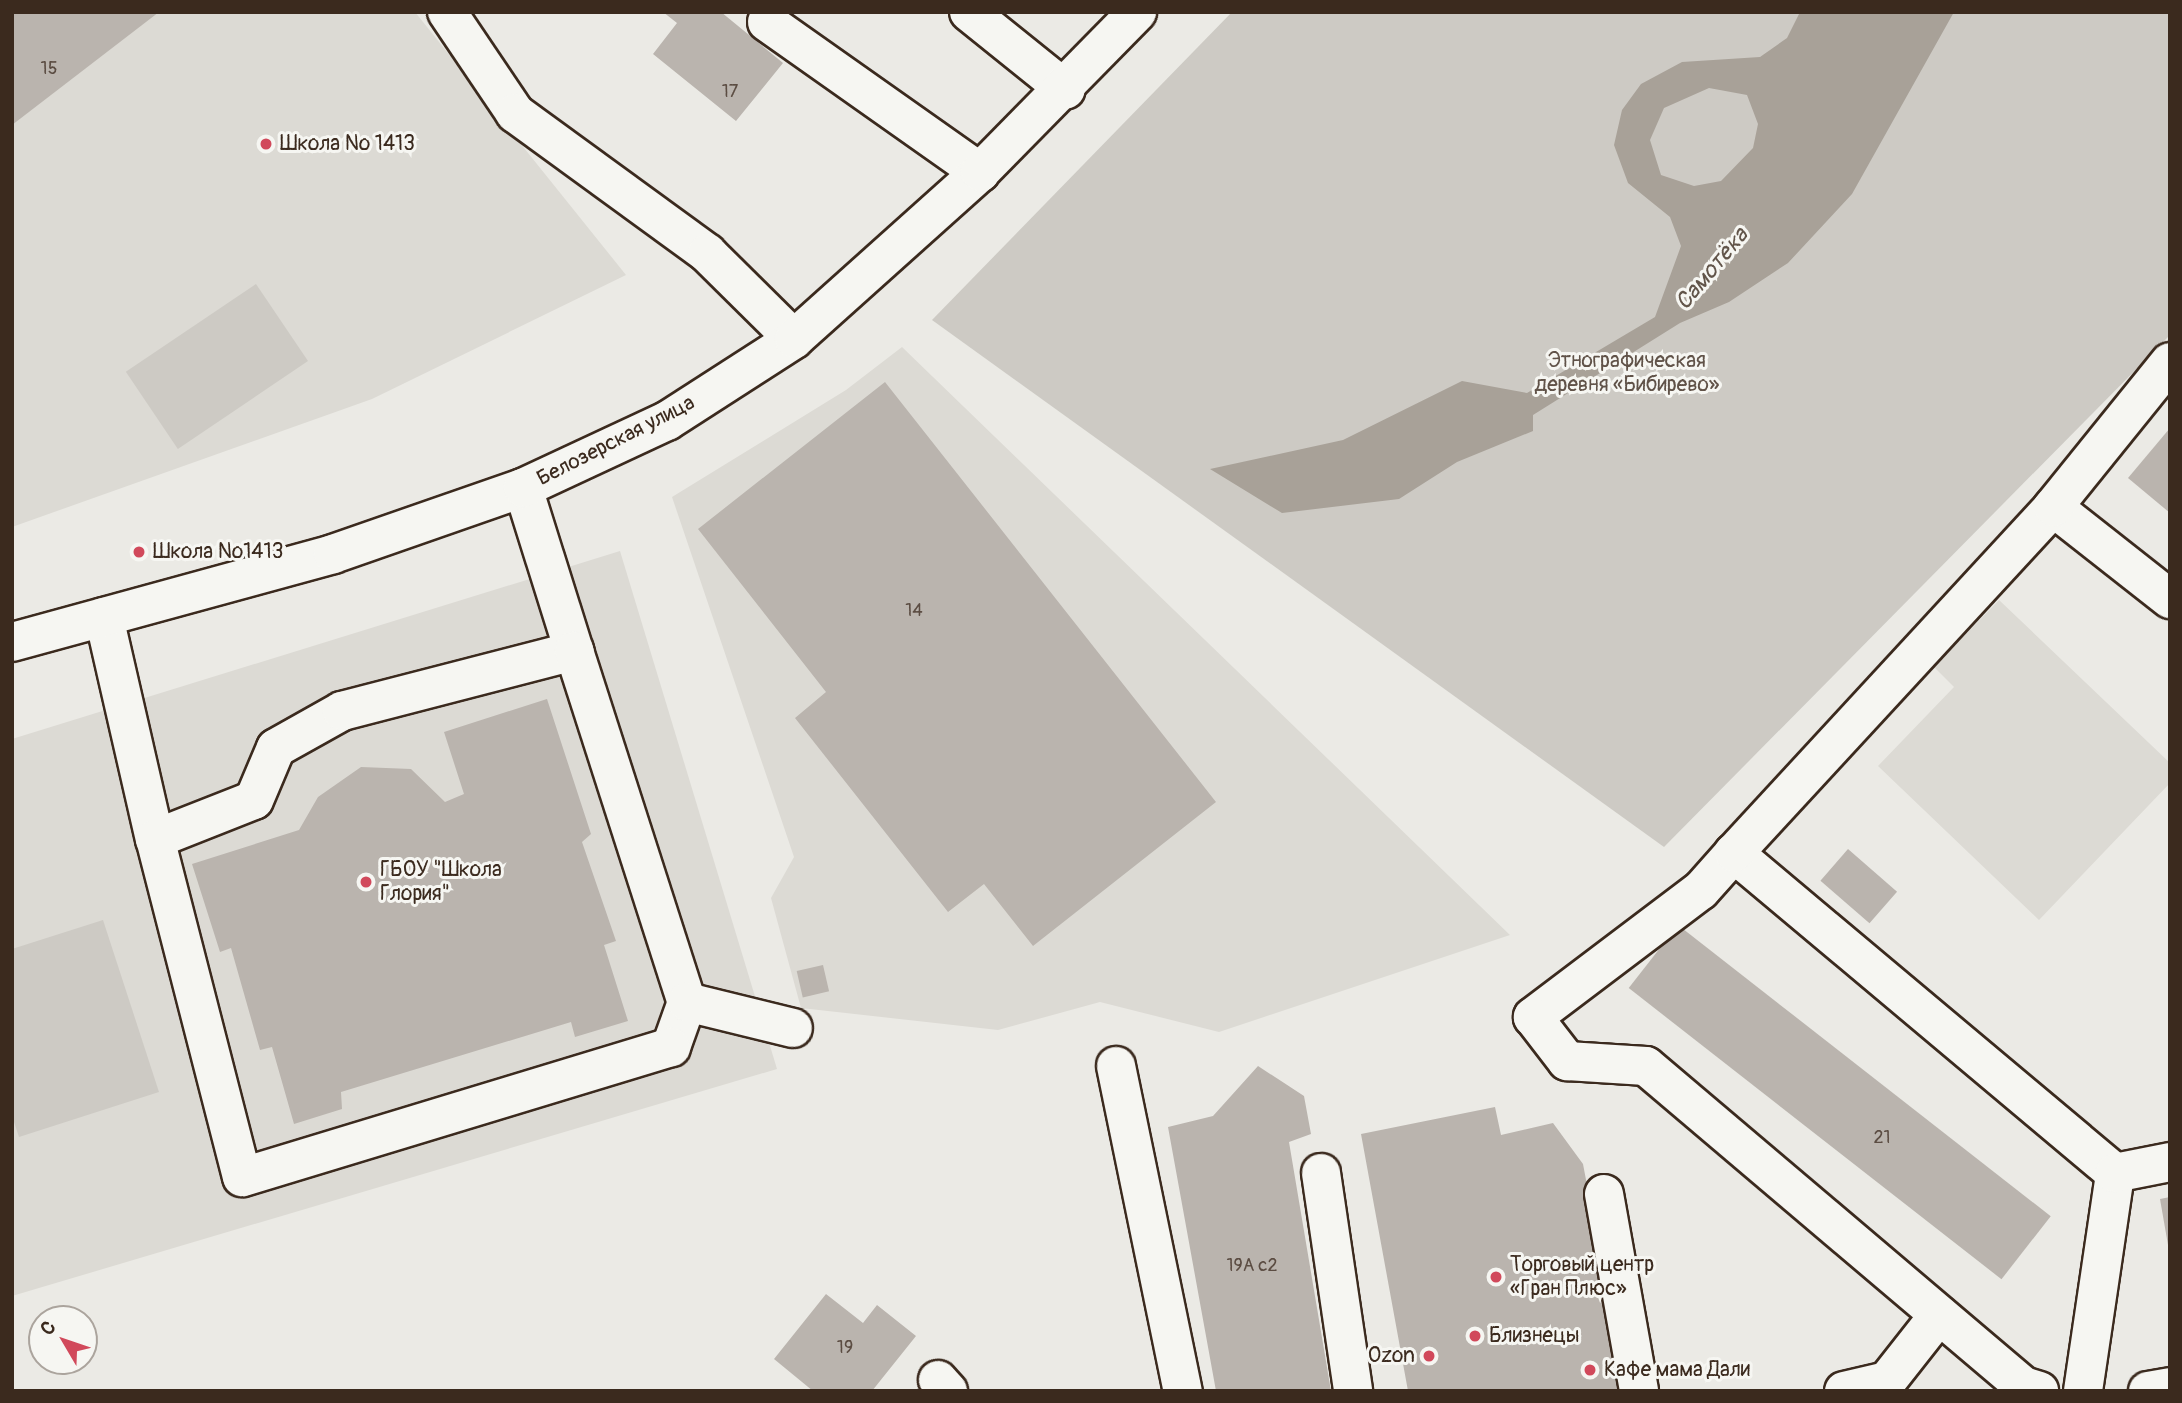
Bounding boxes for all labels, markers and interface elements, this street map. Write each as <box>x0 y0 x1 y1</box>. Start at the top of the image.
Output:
house number: 15 <box>41 58 57 80</box>
house number: 17 <box>722 81 738 103</box>
place label: Школа № 1413 <box>280 131 415 157</box>
marker: Школа № 1413 <box>258 136 274 152</box>
water label: Самотёка <box>1670 222 1754 316</box>
park label: Этнографическая деревня «Бибирево» <box>1535 348 1719 398</box>
street label: Белозерская улица <box>533 390 699 492</box>
place label: Школа №1413 <box>153 539 283 565</box>
marker: Школа №1413 <box>131 544 147 560</box>
house number: 14 <box>905 600 923 622</box>
place label: ГБОУ "Школа Глория" <box>380 857 502 907</box>
marker: ГБОУ "Школа Глория" <box>358 874 374 890</box>
house number: 21 <box>1873 1127 1891 1149</box>
place label: Торговый центр «Гран Плюс» <box>1510 1252 1654 1302</box>
house number: 19А с2 <box>1226 1255 1278 1277</box>
marker: Торговый центр «Гран Плюс» <box>1488 1269 1504 1285</box>
north arrow <box>28 1305 98 1375</box>
text: С <box>35 1316 61 1340</box>
place label: Близнецы <box>1489 1323 1580 1349</box>
marker: Близнецы <box>1467 1328 1483 1344</box>
house number: 19 <box>837 1337 853 1359</box>
place label: Ozon <box>1368 1343 1415 1369</box>
marker: Ozon <box>1421 1348 1437 1364</box>
place label: Кафе мама Дали <box>1604 1357 1750 1383</box>
marker: Кафе мама Дали <box>1582 1362 1598 1378</box>

